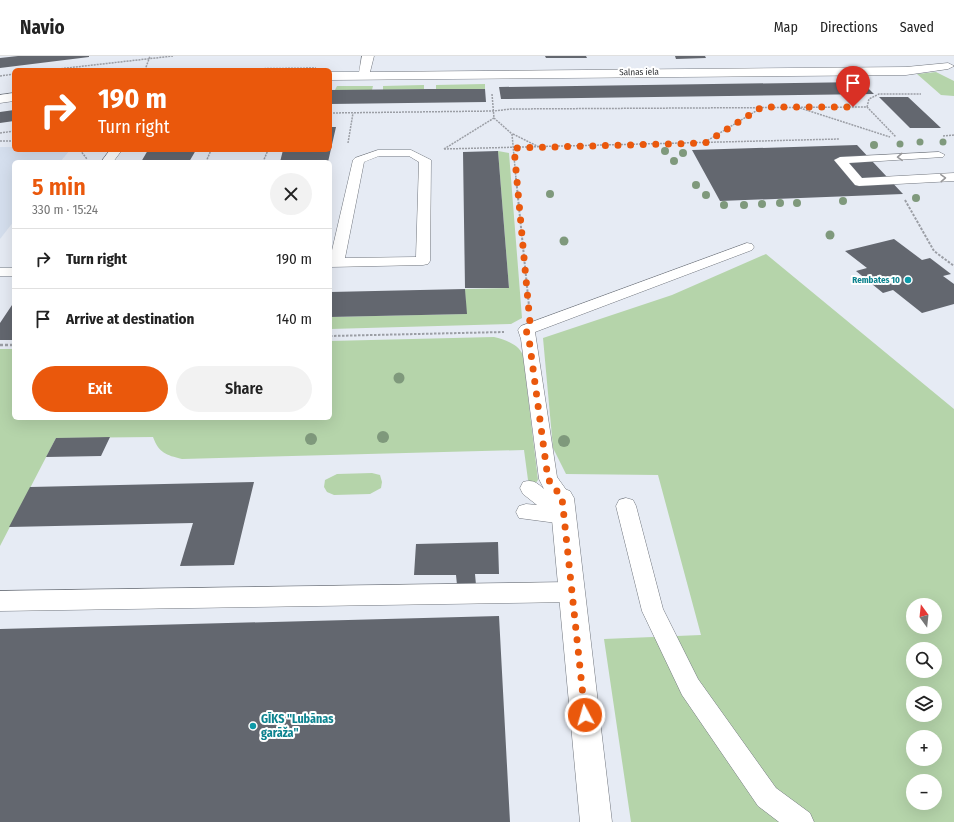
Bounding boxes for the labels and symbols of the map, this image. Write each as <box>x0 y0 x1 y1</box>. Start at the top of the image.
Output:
pin <box>836 66 870 107</box>
street label: Salnas iela <box>619 67 660 77</box>
one-way arrow <box>897 153 903 162</box>
one-way arrow <box>940 173 946 182</box>
place label: Rembates 10 <box>852 275 900 285</box>
marker: Rembates 10 <box>903 275 913 285</box>
north arrow <box>906 598 942 634</box>
position arrow <box>564 694 606 736</box>
place label: GĪKS "Lubānas garāža" <box>261 711 334 740</box>
marker: GĪKS "Lubānas garāža" <box>248 721 258 731</box>

